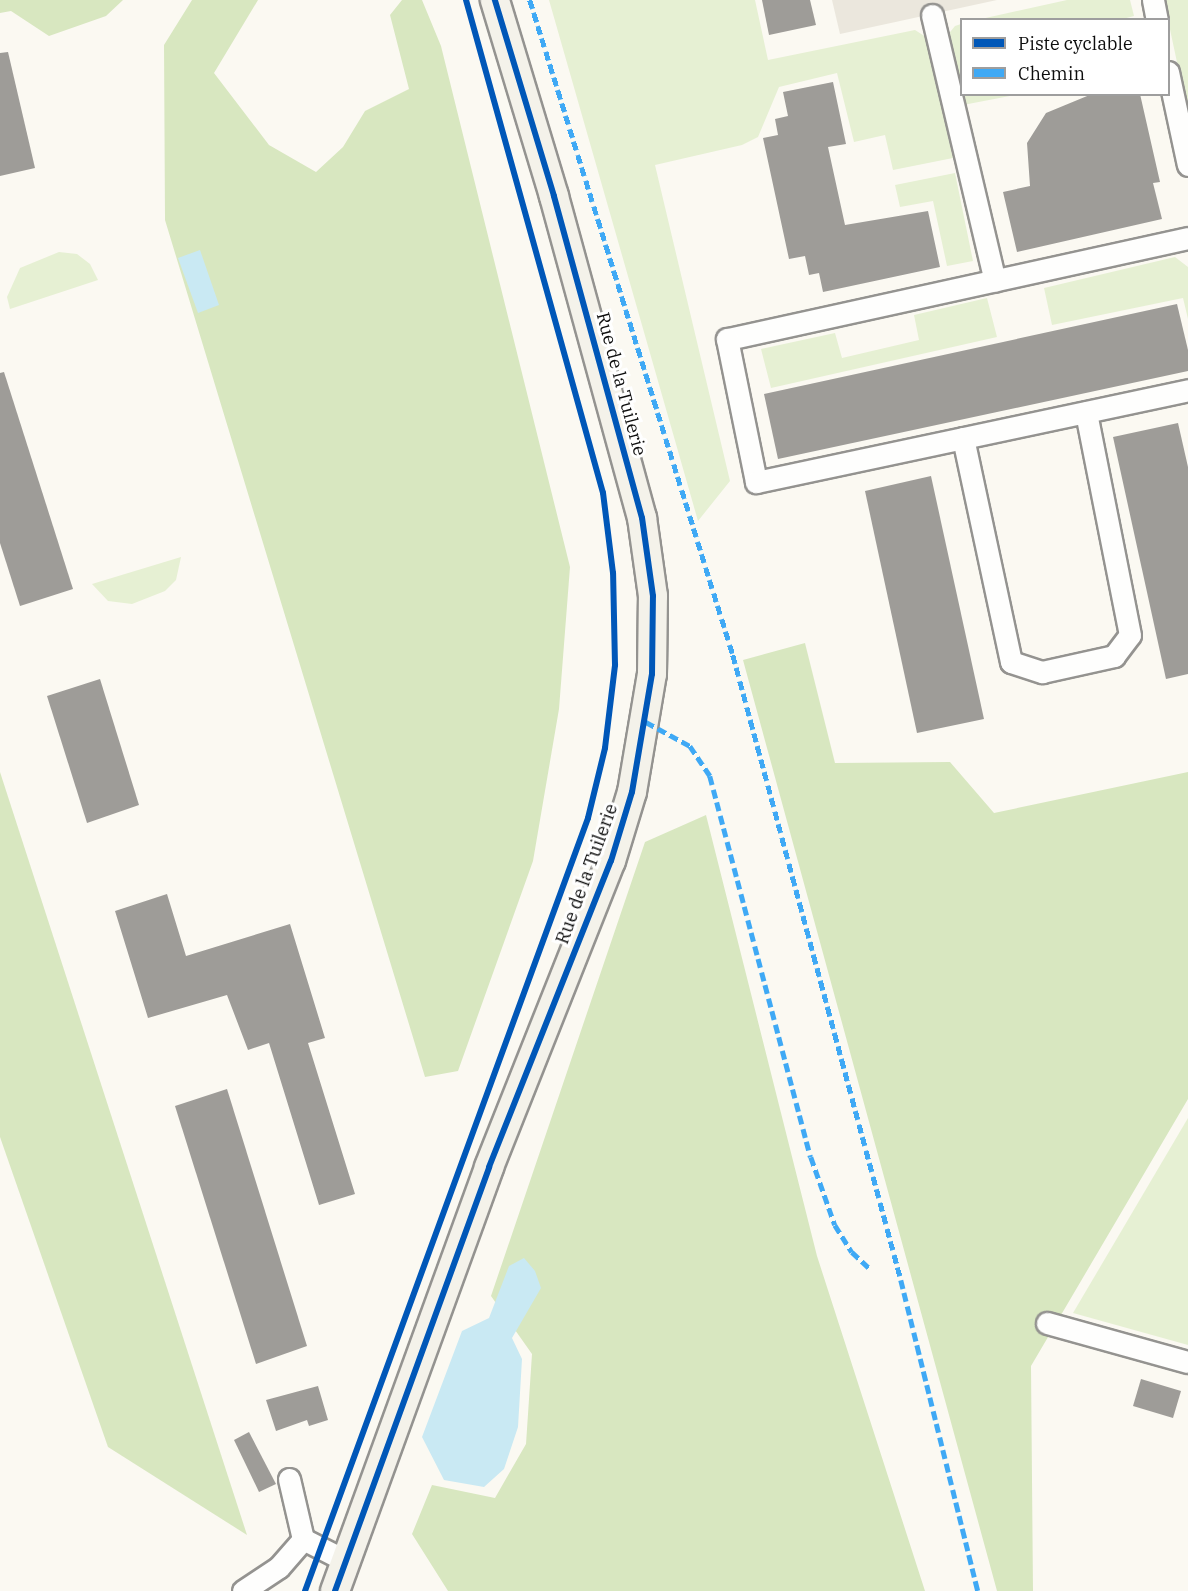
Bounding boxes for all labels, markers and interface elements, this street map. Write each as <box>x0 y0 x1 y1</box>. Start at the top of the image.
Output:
legend <box>960 18 1170 96</box>
text: Piste cyclable <box>1018 32 1133 55</box>
text: Chemin <box>1018 62 1085 85</box>
street label: Rue de la Tuilerie <box>591 310 651 458</box>
street label: Rue de la Tuilerie <box>552 801 622 947</box>

